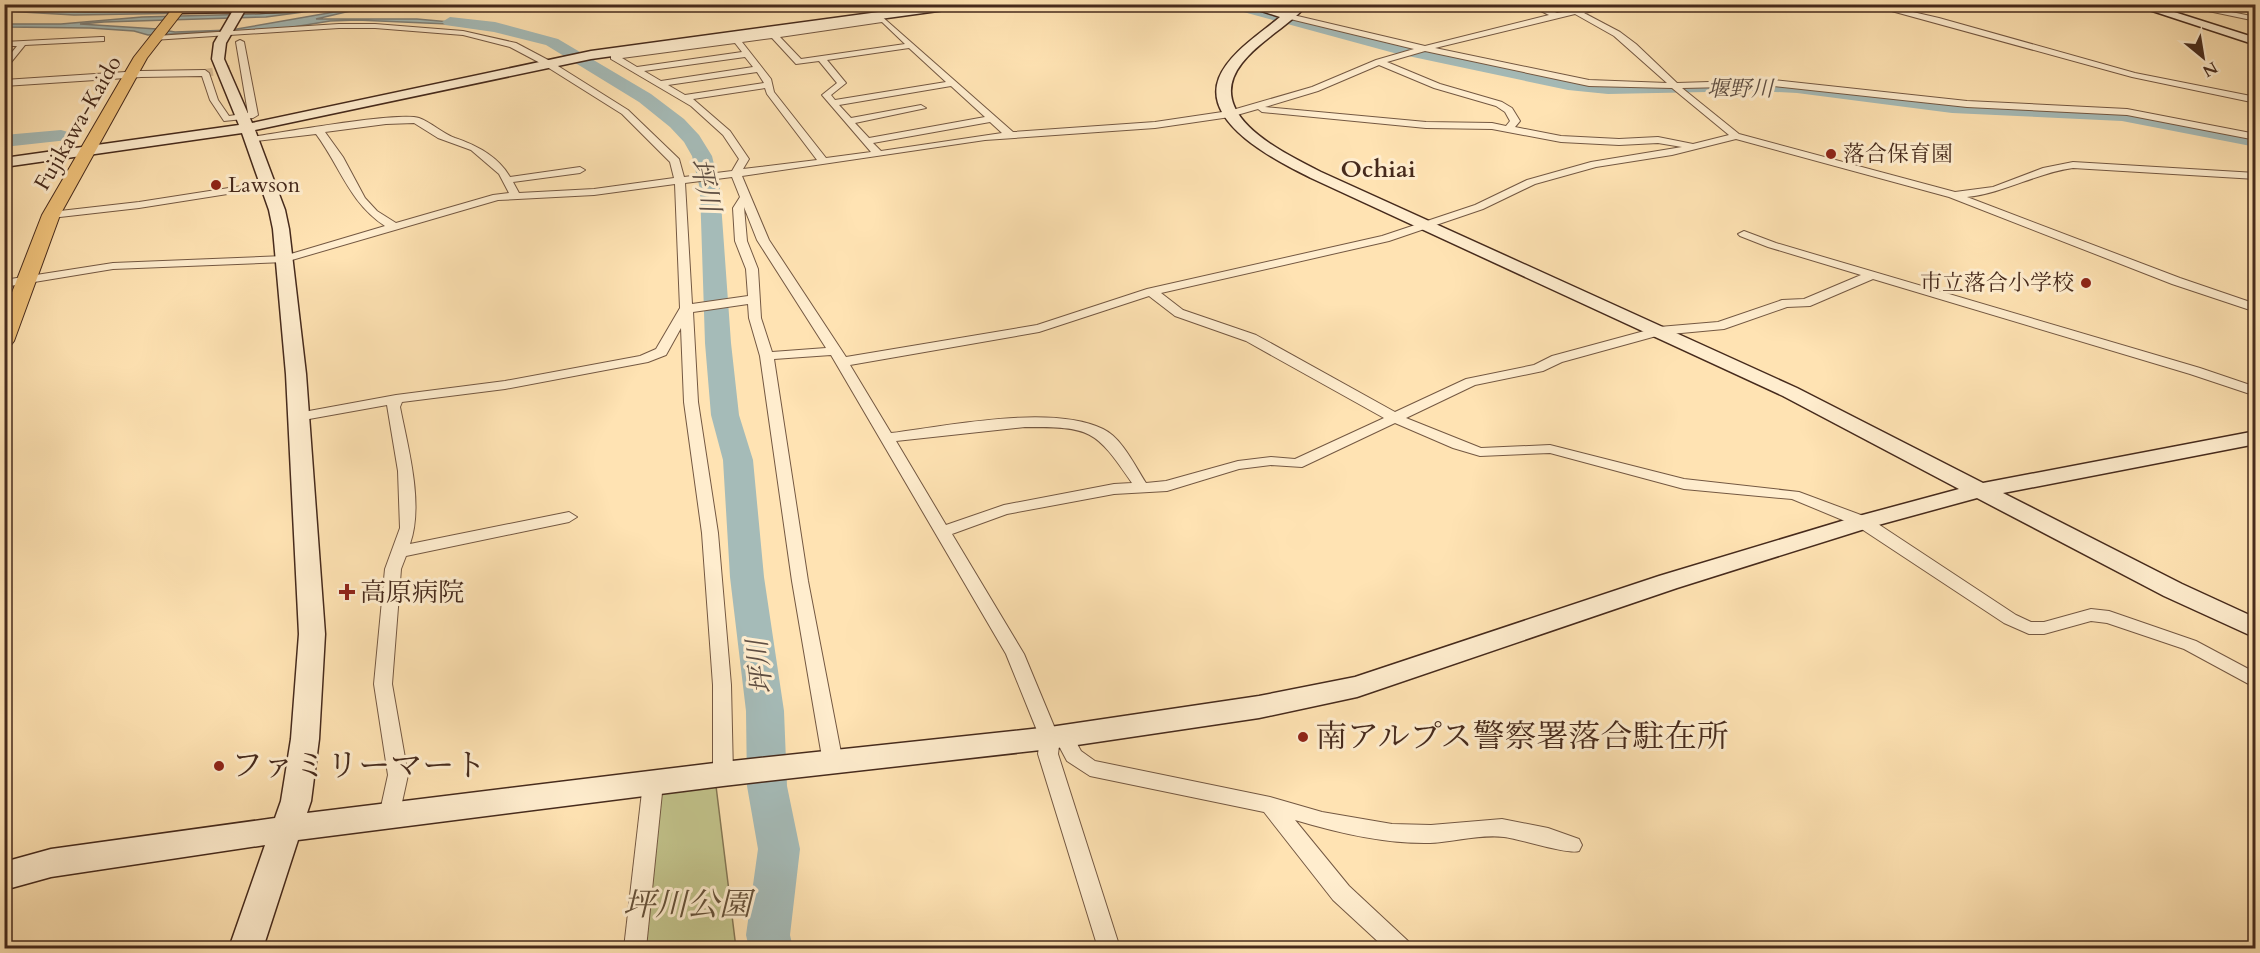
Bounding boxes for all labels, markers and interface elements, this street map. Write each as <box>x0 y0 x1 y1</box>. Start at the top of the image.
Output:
north arrow <box>2173 27 2233 87</box>
street label: Fujikawa-Kaido <box>27 50 129 196</box>
text: N <box>2198 56 2222 82</box>
water label: 堰野川 <box>1707 74 1775 104</box>
place label: 落合保育園 <box>1843 139 1953 169</box>
marker: 落合保育園 <box>1824 147 1838 161</box>
district label: Ochiai <box>1340 153 1416 186</box>
water label: 坪川 <box>681 155 729 218</box>
place label: Lawson <box>228 170 301 200</box>
marker: Lawson <box>209 178 223 192</box>
place label: 市立落合小学校 <box>1920 268 2074 298</box>
marker: 市立落合小学校 <box>2079 276 2093 290</box>
place label: 高原病院 <box>360 575 464 610</box>
marker: 高原病院 <box>338 583 356 601</box>
water label: 坪川 <box>738 635 781 696</box>
place label: 南アルプス警察署落合駐在所 <box>1315 715 1728 759</box>
marker: 南アルプス警察署落合駐在所 <box>1296 730 1310 744</box>
place label: ファミリーマート <box>231 744 486 788</box>
marker: ファミリーマート <box>212 759 226 773</box>
park label: 坪川公園 <box>623 883 756 927</box>

